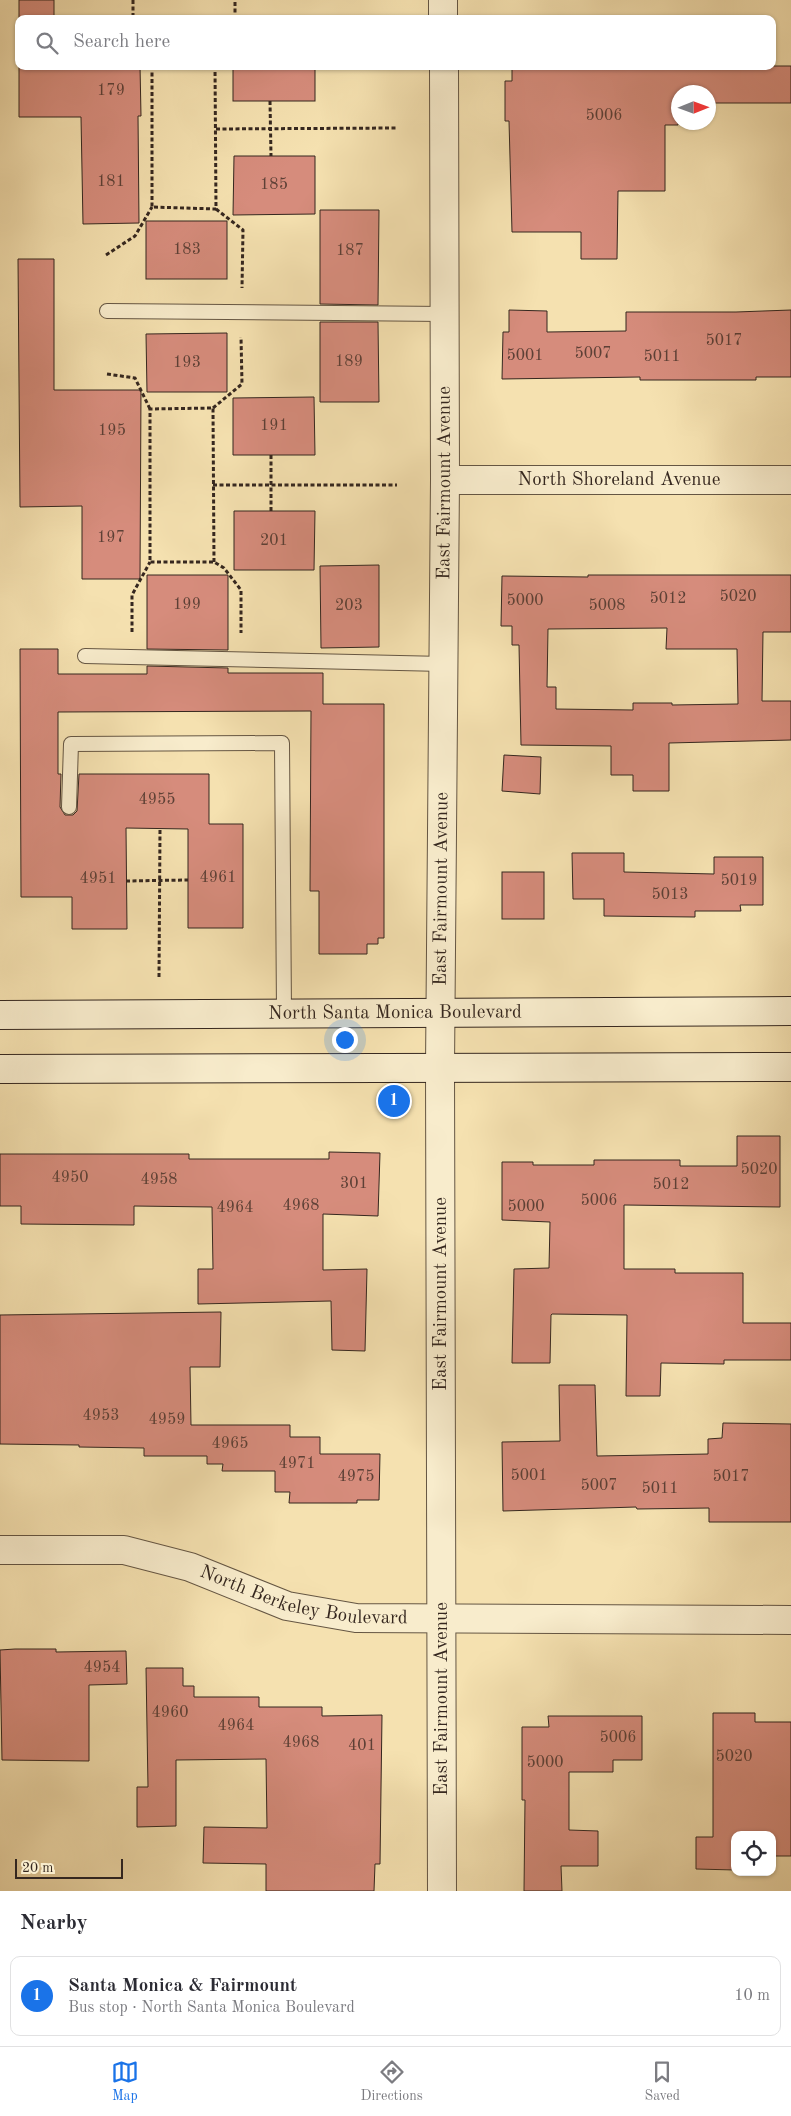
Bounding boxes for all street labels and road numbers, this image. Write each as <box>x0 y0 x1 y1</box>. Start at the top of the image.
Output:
street label: East Fairmount Avenue <box>435 386 455 580</box>
street label: North Shoreland Avenue <box>518 471 720 490</box>
street label: East Fairmount Avenue <box>431 792 452 986</box>
street label: North Santa Monica Boulevard <box>268 1003 522 1023</box>
street label: East Fairmount Avenue <box>432 1197 451 1391</box>
street label: North Berkeley Boulevard <box>197 1562 408 1628</box>
street label: East Fairmount Avenue <box>433 1602 452 1796</box>

